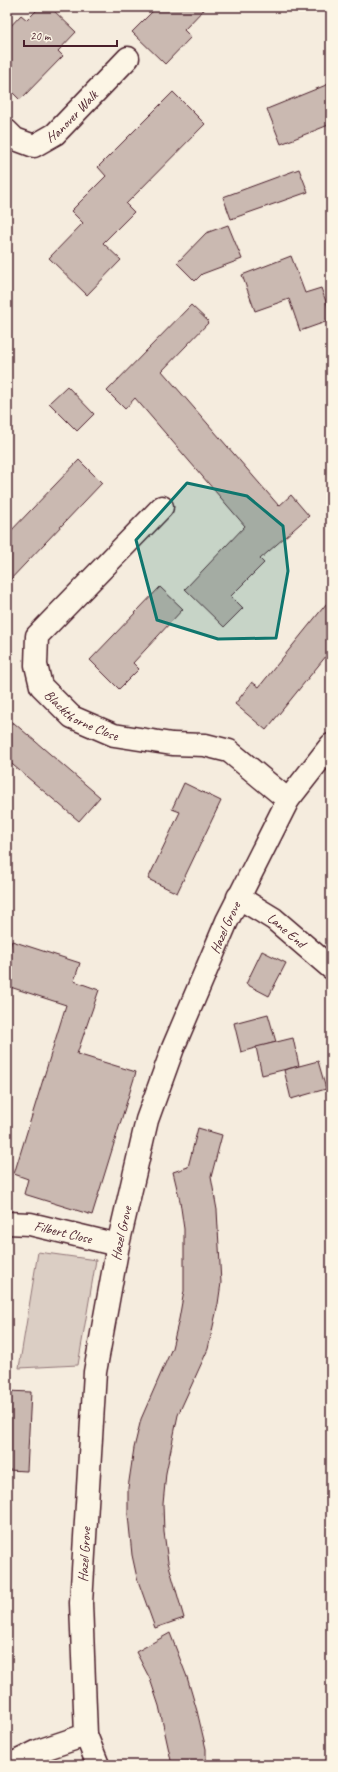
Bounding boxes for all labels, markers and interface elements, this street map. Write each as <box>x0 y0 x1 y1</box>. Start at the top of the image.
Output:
scale bar <box>24 22 117 48</box>
text: 20 m <box>30 28 52 44</box>
street label: Hanover Walk <box>43 86 102 146</box>
street label: Blackthorne Close <box>41 686 120 744</box>
street label: Hazel Grove <box>206 897 245 956</box>
street label: Lane End <box>264 909 311 953</box>
street label: Hazel Grove <box>107 1203 136 1262</box>
street label: Filbert Close <box>33 1217 95 1247</box>
street label: Hazel Grove <box>74 1525 94 1582</box>

